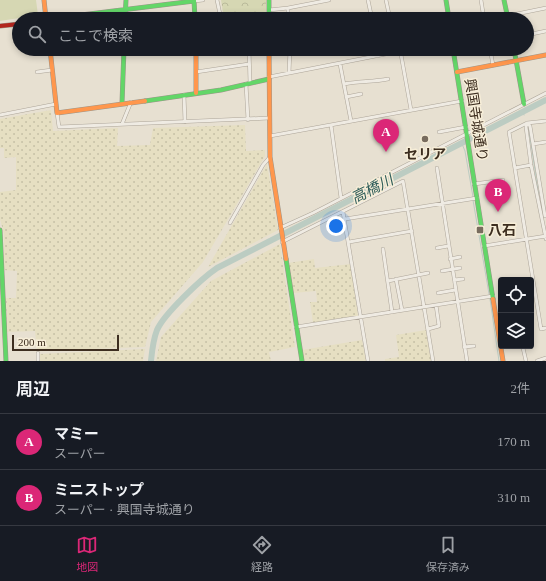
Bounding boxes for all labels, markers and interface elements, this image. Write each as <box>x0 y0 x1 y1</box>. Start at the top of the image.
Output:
search box <box>12 12 534 56</box>
icon: search <box>26 23 48 45</box>
text: ここで検索 <box>58 28 133 44</box>
street label: 興国寺城通り <box>462 77 490 163</box>
pin: A <box>373 119 399 152</box>
marker: セリア <box>420 134 430 144</box>
place label: セリア <box>404 147 446 162</box>
water label: 高橋川 <box>348 171 397 206</box>
pin: B <box>485 179 511 212</box>
your location <box>326 216 346 236</box>
place label: 八石 <box>488 223 516 238</box>
marker: 八石 <box>475 225 485 235</box>
map controls <box>498 277 534 349</box>
button: locate <box>498 277 534 313</box>
button: layers <box>498 313 534 349</box>
scale bar <box>12 333 119 352</box>
text: 200 m <box>18 336 46 348</box>
text: 周辺 <box>16 380 50 399</box>
text: 2件 <box>510 381 530 396</box>
text: マミー <box>54 426 99 442</box>
text: A <box>24 434 34 449</box>
text: 170 m <box>497 434 530 449</box>
text: スーパー <box>54 446 106 461</box>
text: ミニストップ <box>54 482 144 498</box>
text: B <box>25 490 33 505</box>
text: 310 m <box>497 490 530 505</box>
text: スーパー · 興国寺城通り <box>54 502 195 517</box>
tab: 地図 <box>76 534 98 574</box>
tab: 経路 <box>251 534 273 574</box>
tab: 保存済み <box>426 534 470 574</box>

